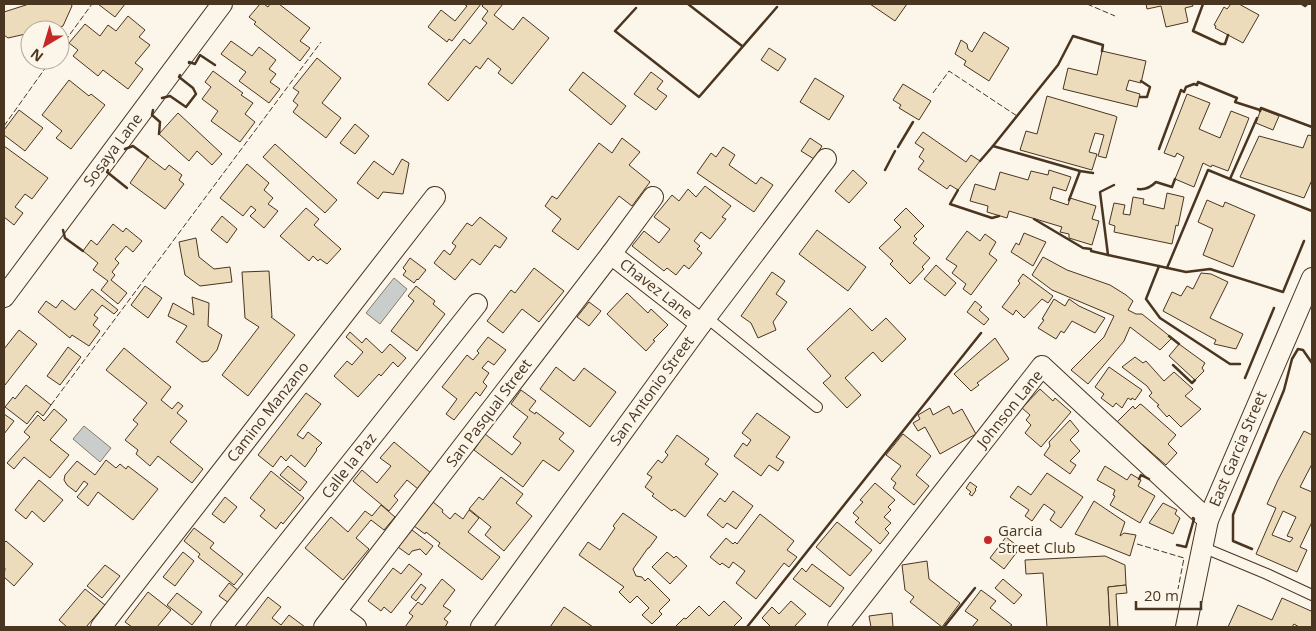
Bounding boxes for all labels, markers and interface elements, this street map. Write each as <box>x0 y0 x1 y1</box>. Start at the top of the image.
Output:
north arrow <box>20 20 70 70</box>
text: N <box>26 45 47 67</box>
street label: Sosaya Lane <box>78 109 146 190</box>
street label: Chavez Lane <box>616 253 697 323</box>
street label: San Antonio Street <box>605 332 698 449</box>
street label: San Pasqual Street <box>441 354 535 471</box>
street label: Camino Manzano <box>222 357 313 466</box>
street label: Johnson Lane <box>970 365 1047 453</box>
street label: East Garcia Street <box>1204 388 1270 509</box>
street label: Calle la Paz <box>316 428 380 502</box>
place label: Garcia Street Club <box>998 520 1075 557</box>
marker: Garcia Street Club <box>982 534 994 546</box>
scale bar <box>1136 578 1201 610</box>
text: 20 m <box>1144 585 1179 605</box>

